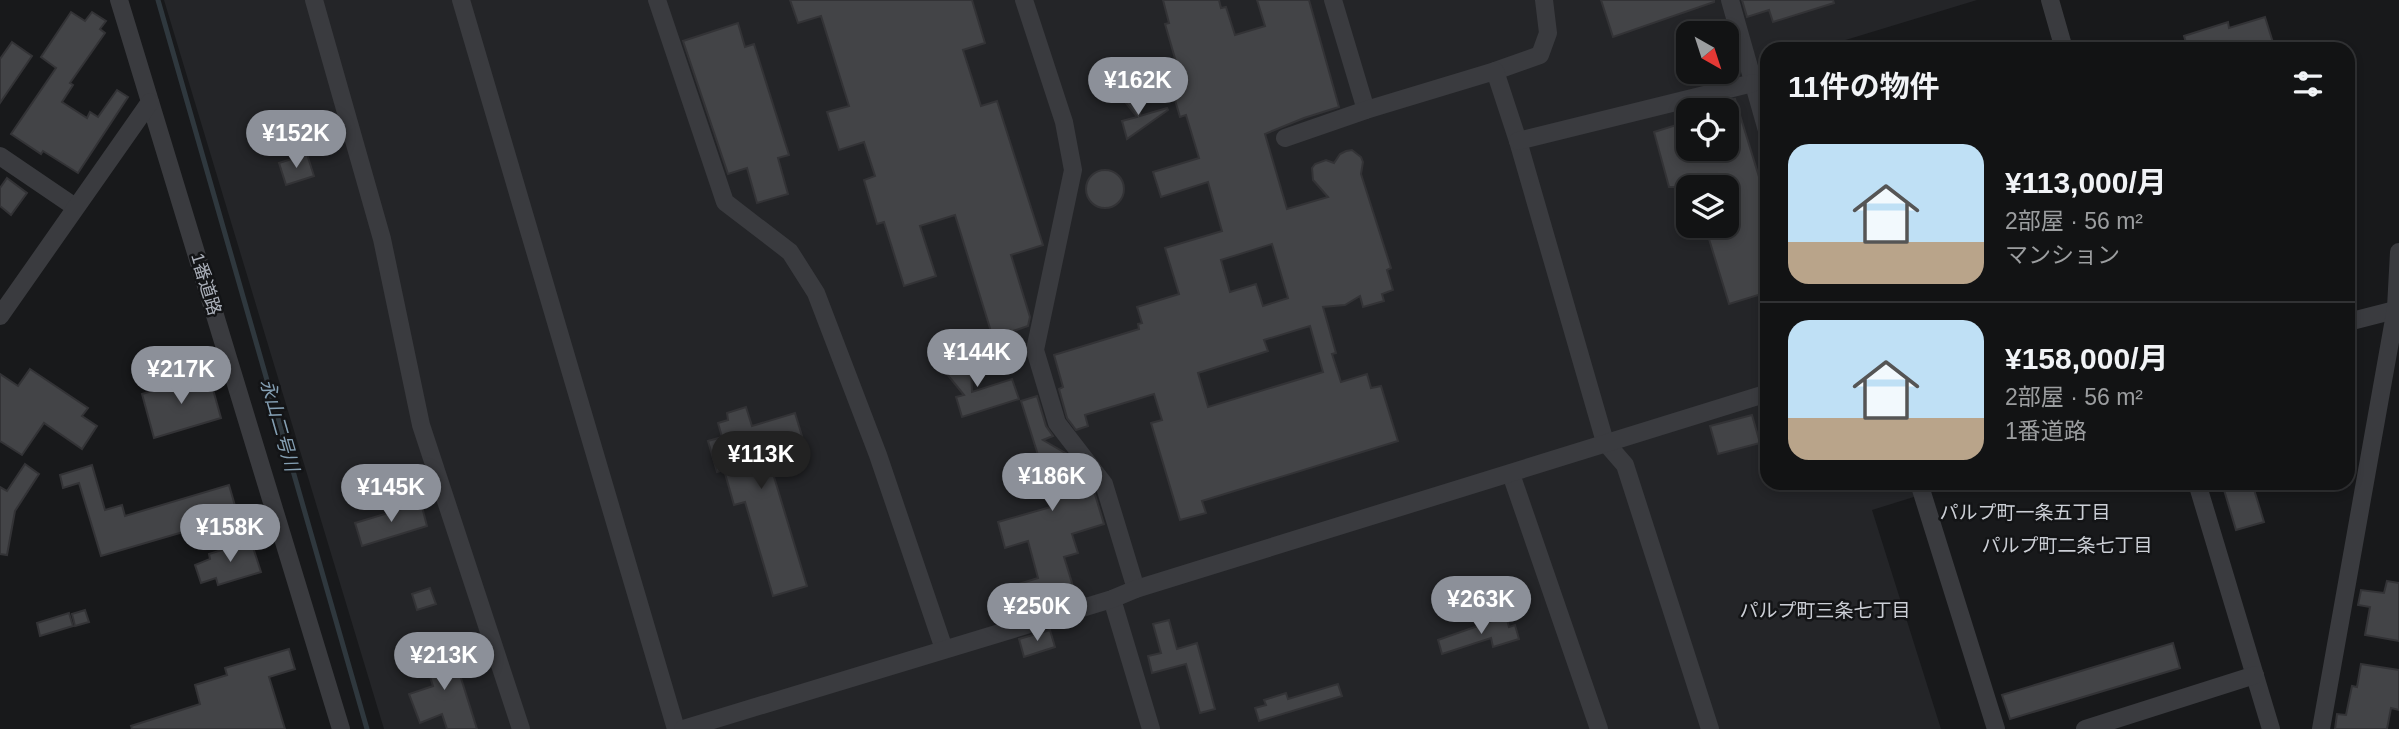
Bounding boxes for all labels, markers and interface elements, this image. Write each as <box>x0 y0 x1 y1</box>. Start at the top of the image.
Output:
north arrow <box>1676 21 1740 84</box>
map controls <box>1676 21 1739 238</box>
pin: ¥162K <box>1089 58 1187 117</box>
icon: filters <box>2289 65 2327 103</box>
text: ¥162K <box>1104 67 1172 93</box>
text: 11件の物件 <box>1788 70 1940 103</box>
button: locate <box>1676 98 1739 161</box>
pin: ¥152K <box>247 110 345 170</box>
text: ¥152K <box>262 120 330 146</box>
text: ¥113,000/月 <box>2005 166 2167 199</box>
icon: home <box>1844 172 1928 256</box>
button: layers <box>1676 175 1739 238</box>
text: 2部屋 · 56 m² <box>2005 208 2143 234</box>
text: マンション <box>2005 242 2120 268</box>
street label: 1番道路 <box>187 250 225 318</box>
pin: ¥144K <box>928 330 1026 389</box>
text: ¥144K <box>943 339 1011 365</box>
text: ¥158,000/月 <box>2005 342 2168 375</box>
pin: ¥217K <box>132 346 230 406</box>
icon: home <box>1844 348 1928 432</box>
text: ¥217K <box>147 356 215 382</box>
water label: 永山二号川 <box>256 377 303 476</box>
text: 2部屋 · 56 m² <box>2005 384 2143 410</box>
text: 1番道路 <box>2005 418 2087 444</box>
pin: ¥113K <box>712 432 810 491</box>
text: ¥113K <box>728 441 794 467</box>
pin: ¥186K <box>1003 454 1101 513</box>
text: ¥186K <box>1018 463 1086 489</box>
pin: ¥145K <box>342 464 440 524</box>
text: ¥145K <box>357 474 425 500</box>
district label: パルプ町一条五丁目 <box>1939 502 2111 523</box>
pin: ¥158K <box>181 504 279 564</box>
text: ¥158K <box>196 514 264 540</box>
district label: パルプ町二条七丁目 <box>1981 535 2153 556</box>
pin: ¥263K <box>1432 576 1530 636</box>
pin: ¥250K <box>988 584 1086 643</box>
text: ¥263K <box>1447 586 1515 612</box>
text: ¥250K <box>1003 593 1071 619</box>
district label: パルプ町三条七丁目 <box>1739 600 1911 621</box>
pin: ¥213K <box>395 632 493 692</box>
text: ¥213K <box>410 642 478 668</box>

